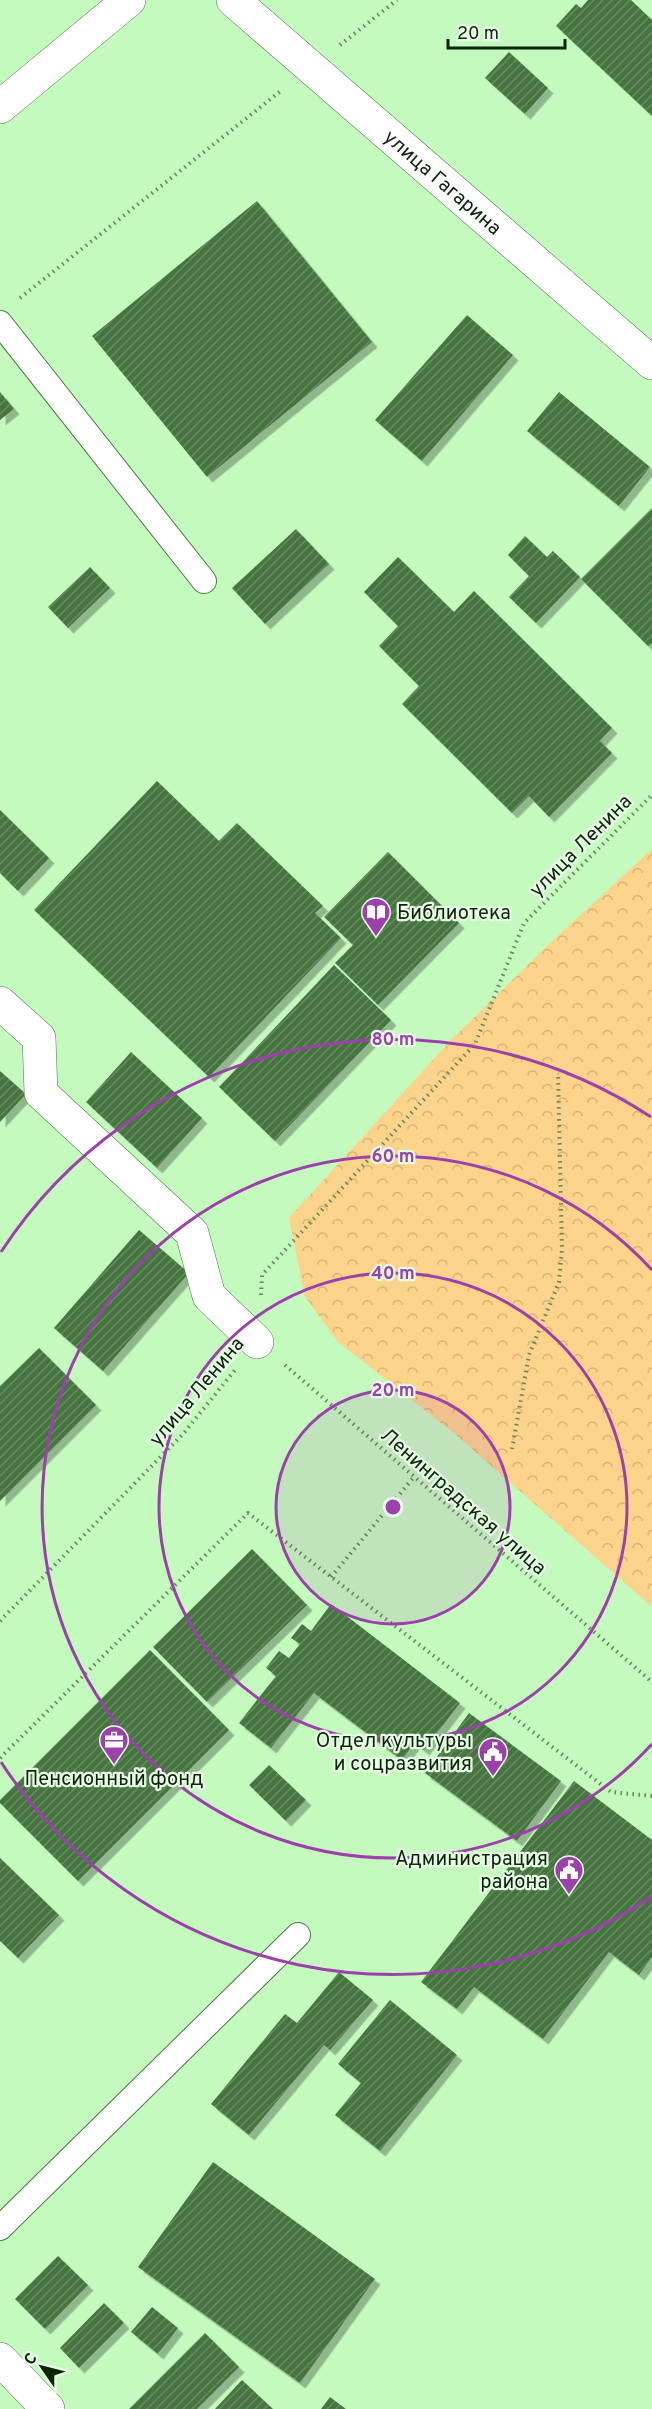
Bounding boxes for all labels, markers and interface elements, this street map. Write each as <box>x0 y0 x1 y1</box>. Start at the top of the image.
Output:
scale bar <box>448 12 565 50</box>
text: 20 m <box>457 23 499 46</box>
street label: улица Гагарина <box>377 125 506 242</box>
street label: улица Ленина <box>525 790 638 903</box>
library icon: Библиотека <box>360 896 392 938</box>
place label: Библиотека <box>397 901 511 927</box>
text: 80 m <box>371 1029 415 1052</box>
text: 60 m <box>371 1146 415 1169</box>
text: 40 m <box>371 1263 415 1286</box>
street label: улица Ленина <box>144 1332 251 1452</box>
text: 20 m <box>371 1380 415 1403</box>
street label: Ленинградская улица <box>374 1423 551 1582</box>
centre of rings <box>383 1497 403 1517</box>
office icon: Пенсионный фонд <box>98 1724 130 1766</box>
place label: Отдел культуры и соцразвития <box>316 1729 472 1778</box>
public building icon: Отдел культуры и соцразвития <box>477 1736 509 1778</box>
place label: Пенсионный фонд <box>24 1767 204 1793</box>
place label: Администрация района <box>395 1847 548 1896</box>
public building icon: Администрация района <box>553 1854 585 1896</box>
north arrow <box>12 2337 72 2397</box>
text: С <box>20 2350 42 2369</box>

